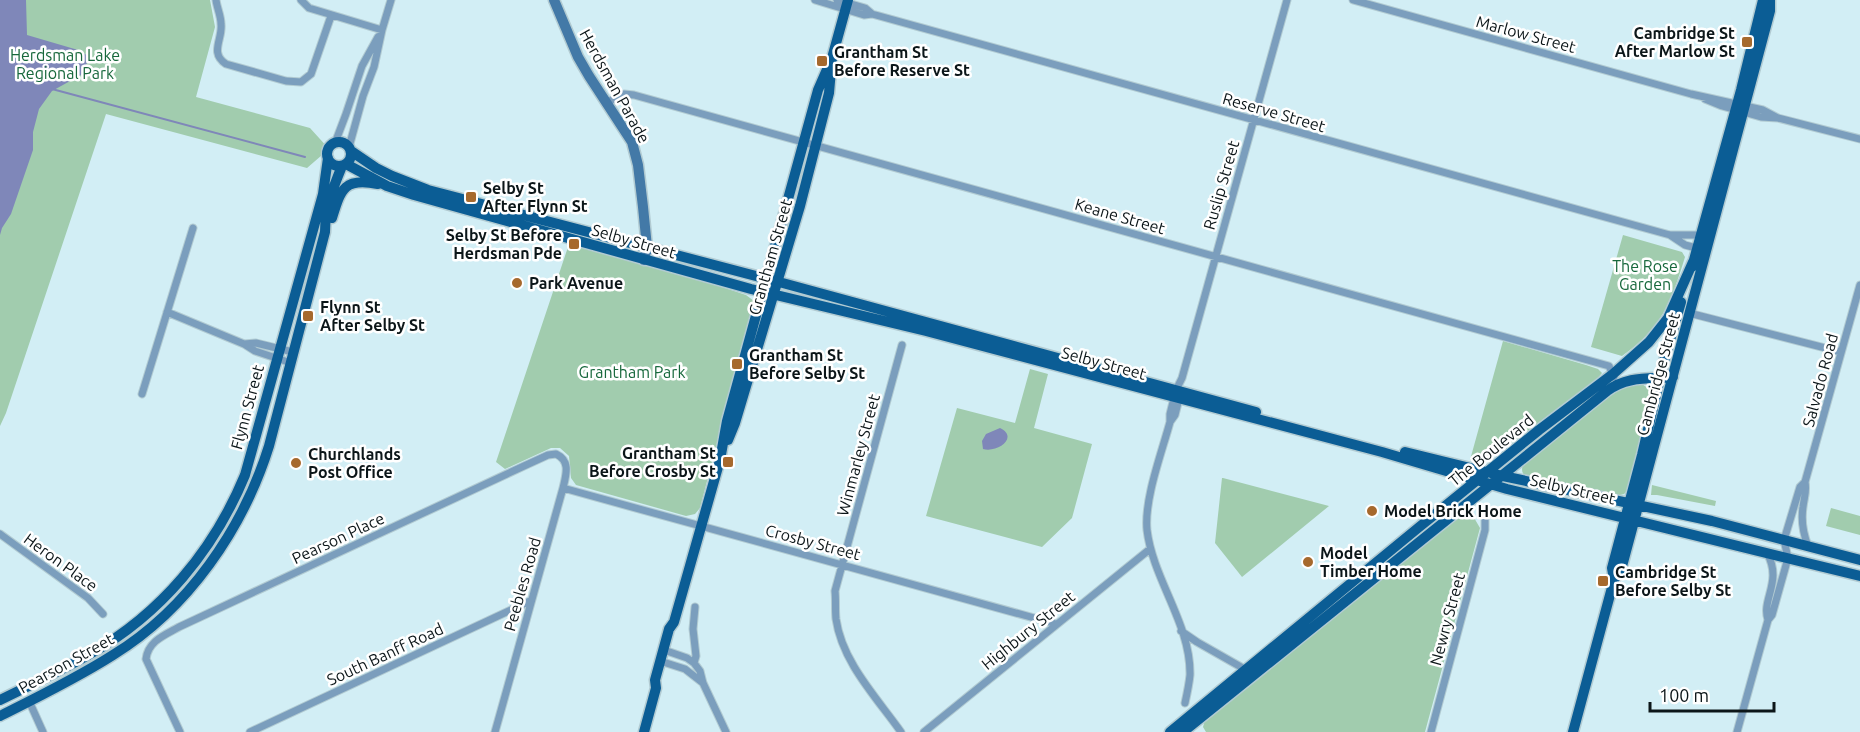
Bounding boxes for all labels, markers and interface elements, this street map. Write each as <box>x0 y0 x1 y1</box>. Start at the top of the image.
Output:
street label: Marlow Street <box>1474 12 1579 56</box>
place label: Cambridge St After Marlow St <box>1615 24 1735 60</box>
street label: Herdsman Parade <box>576 26 654 146</box>
marker: Cambridge St After Marlow St <box>1740 35 1754 49</box>
place label: Grantham St Before Reserve St <box>834 43 970 79</box>
park label: Herdsman Lake Regional Park <box>10 46 120 82</box>
marker: Grantham St Before Reserve St <box>815 54 829 68</box>
street label: Reserve Street <box>1221 89 1328 135</box>
street label: Ruslip Street <box>1200 138 1243 232</box>
place label: Selby St After Flynn St <box>483 179 588 215</box>
marker: Selby St After Flynn St <box>464 190 478 204</box>
street label: Keane Street <box>1073 195 1168 238</box>
street label: Grantham Street <box>745 196 795 317</box>
street label: Selby Street <box>590 220 679 262</box>
place label: Selby St Before Herdsman Pde <box>446 226 562 262</box>
marker: Selby St Before Herdsman Pde <box>567 237 581 251</box>
park label: The Rose Garden <box>1612 257 1678 293</box>
place label: Park Avenue <box>529 274 623 292</box>
marker: Park Avenue <box>510 276 524 290</box>
place label: Flynn St After Selby St <box>320 298 425 334</box>
marker: Flynn St After Selby St <box>301 309 315 323</box>
street label: Cambridge Street <box>1633 310 1683 438</box>
street label: Salvado Road <box>1799 331 1841 429</box>
street label: Selby Street <box>1060 343 1149 383</box>
place label: Grantham St Before Selby St <box>749 346 865 382</box>
marker: Grantham St Before Selby St <box>730 357 744 371</box>
street label: Flynn Street <box>227 362 267 451</box>
park label: Grantham Park <box>579 363 685 381</box>
street label: Winmarley Street <box>833 391 883 518</box>
street label: The Boulevard <box>1445 410 1537 490</box>
place label: Grantham St Before Crosby St <box>589 444 716 480</box>
place label: Churchlands Post Office <box>308 445 401 481</box>
marker: Grantham St Before Crosby St <box>721 455 735 469</box>
marker: Churchlands Post Office <box>289 456 303 470</box>
street label: Selby Street <box>1529 470 1618 508</box>
place label: Model Brick Home <box>1384 502 1522 520</box>
marker: Model Brick Home <box>1365 504 1379 518</box>
street label: Pearson Place <box>289 509 387 567</box>
street label: Crosby Street <box>764 521 863 563</box>
street label: Heron Place <box>21 529 101 595</box>
street label: Peebles Road <box>500 535 544 633</box>
place label: Model Timber Home <box>1320 544 1422 580</box>
marker: Model Timber Home <box>1301 555 1315 569</box>
place label: Cambridge St Before Selby St <box>1615 563 1731 599</box>
street label: Newry Street <box>1426 570 1468 667</box>
marker: Cambridge St Before Selby St <box>1596 574 1610 588</box>
street label: Highbury Street <box>978 587 1079 673</box>
street label: South Banff Road <box>324 619 446 689</box>
street label: Pearson Street <box>15 629 117 697</box>
scale bar <box>1650 675 1774 713</box>
text: 100 m <box>1659 685 1709 705</box>

